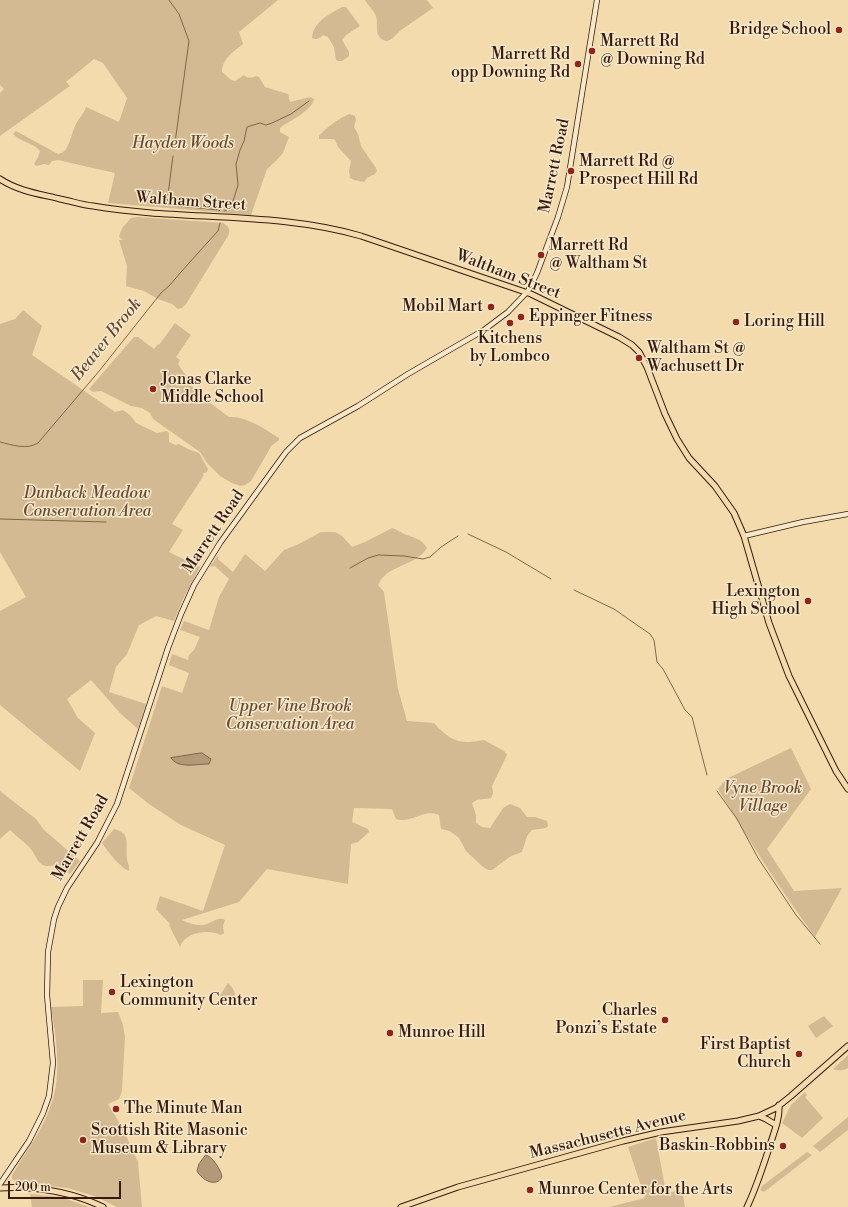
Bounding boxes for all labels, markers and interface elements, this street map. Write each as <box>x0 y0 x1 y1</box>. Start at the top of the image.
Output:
place label: Bridge School <box>729 20 831 40</box>
marker: Bridge School <box>834 25 844 35</box>
place label: Marrett Rd @ Downing Rd <box>600 32 705 70</box>
place label: Marrett Rd opp Downing Rd <box>451 45 570 83</box>
marker: Marrett Rd @ Downing Rd <box>587 46 597 56</box>
marker: Marrett Rd opp Downing Rd <box>573 59 583 69</box>
street label: Marrett Road <box>536 117 574 215</box>
park label: Hayden Woods <box>132 134 234 154</box>
place label: Marrett Rd @ Prospect Hill Rd <box>579 152 698 190</box>
marker: Marrett Rd @ Prospect Hill Rd <box>566 166 576 176</box>
street label: Waltham Street <box>135 189 247 215</box>
place label: Marrett Rd @ Waltham St <box>549 236 648 274</box>
street label: Waltham Street <box>453 246 563 304</box>
marker: Marrett Rd @ Waltham St <box>536 250 546 260</box>
water label: Beaver Brook <box>67 294 147 386</box>
place label: Mobil Mart <box>402 297 483 317</box>
marker: Mobil Mart <box>486 302 496 312</box>
place label: Eppinger Fitness <box>529 307 652 327</box>
marker: Eppinger Fitness <box>516 312 526 322</box>
place label: Loring Hill <box>744 312 825 332</box>
marker: Loring Hill <box>731 317 741 327</box>
marker: Kitchens by Lombco <box>505 318 515 328</box>
place label: Kitchens by Lombco <box>470 329 550 367</box>
place label: Waltham St @ Wachusett Dr <box>647 339 746 377</box>
marker: Waltham St @ Wachusett Dr <box>634 353 644 363</box>
place label: Jonas Clarke Middle School <box>161 370 264 408</box>
marker: Jonas Clarke Middle School <box>148 384 158 394</box>
park label: Dunback Meadow Conservation Area <box>23 484 151 522</box>
street label: Marrett Road <box>179 487 249 577</box>
place label: Lexington High School <box>711 582 800 620</box>
marker: Lexington High School <box>803 596 813 606</box>
park label: Upper Vine Brook Conservation Area <box>226 697 354 735</box>
park label: Vyne Brook Village <box>724 779 802 817</box>
street label: Marrett Road <box>49 792 113 884</box>
place label: Lexington Community Center <box>120 973 258 1011</box>
marker: Lexington Community Center <box>107 987 117 997</box>
place label: Charles Ponzi’s Estate <box>556 1001 657 1039</box>
marker: Charles Ponzi’s Estate <box>660 1015 670 1025</box>
place label: Munroe Hill <box>398 1023 485 1043</box>
marker: Munroe Hill <box>385 1028 395 1038</box>
place label: First Baptist Church <box>700 1035 791 1073</box>
marker: First Baptist Church <box>794 1049 804 1059</box>
place label: The Minute Man <box>124 1099 243 1119</box>
marker: The Minute Man <box>111 1104 121 1114</box>
street label: Massachusetts Avenue <box>528 1106 688 1164</box>
place label: Scottish Rite Masonic Museum & Library <box>91 1121 248 1159</box>
marker: Scottish Rite Masonic Museum & Library <box>78 1135 88 1145</box>
place label: Baskin-Robbins <box>659 1136 775 1156</box>
marker: Baskin-Robbins <box>778 1141 788 1151</box>
scale bar <box>10 1173 123 1199</box>
text: 200 m <box>15 1180 51 1195</box>
place label: Munroe Center for the Arts <box>538 1180 733 1200</box>
marker: Munroe Center for the Arts <box>525 1185 535 1195</box>

